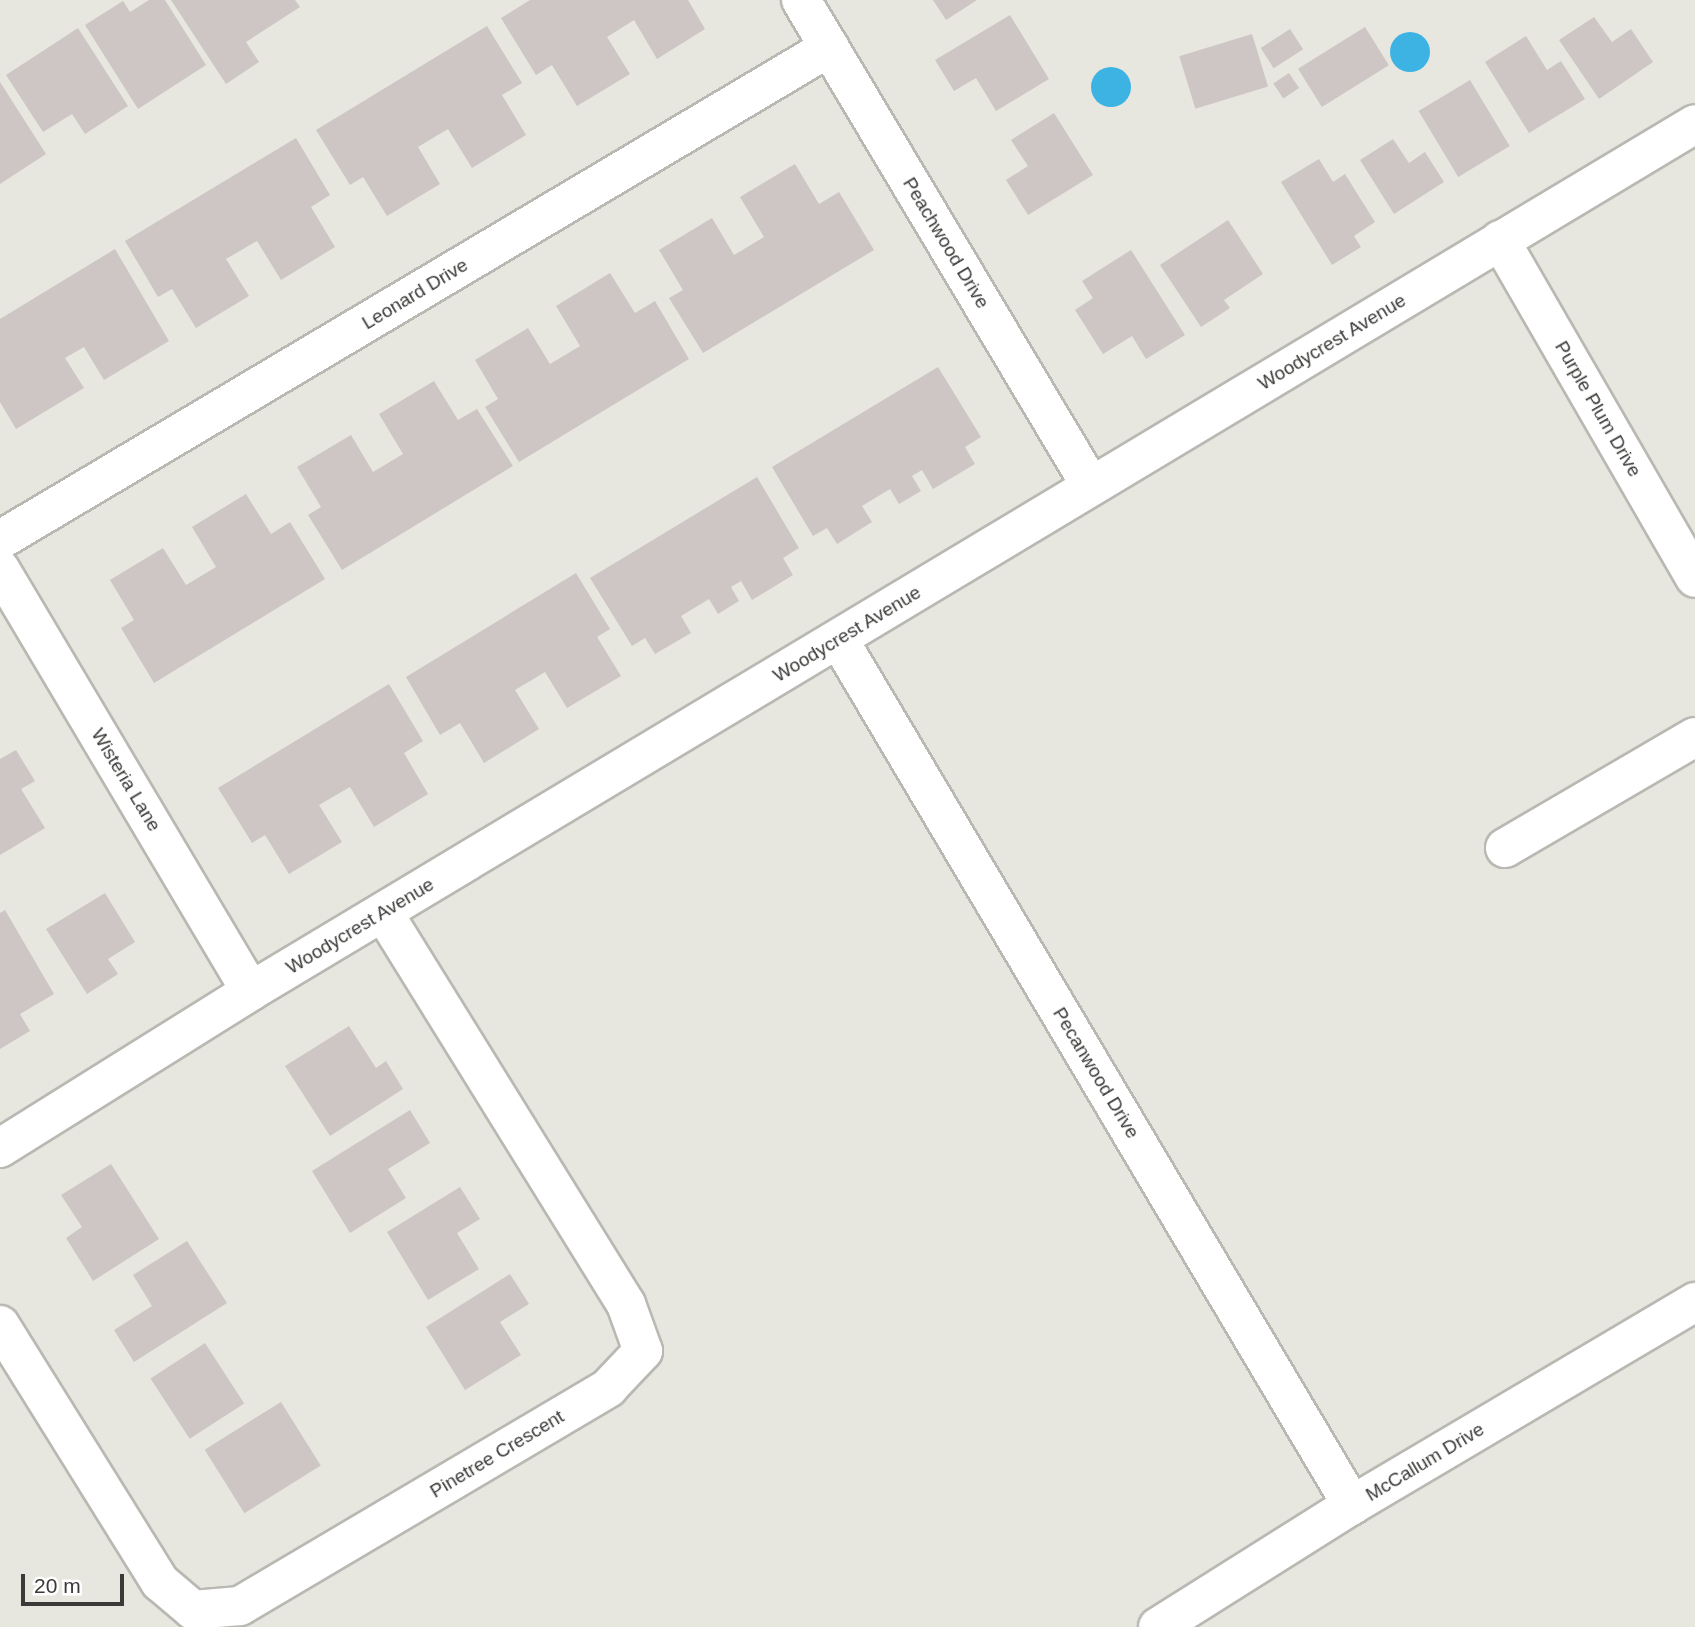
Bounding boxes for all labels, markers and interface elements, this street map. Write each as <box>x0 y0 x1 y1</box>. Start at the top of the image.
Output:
street label: Peachwood Drive <box>898 173 994 313</box>
street label: Leonard Drive <box>358 253 472 335</box>
street label: Woodycrest Avenue <box>1254 289 1410 395</box>
street label: Purple Plum Drive <box>1550 337 1646 481</box>
street label: Woodycrest Avenue <box>769 581 925 687</box>
street label: Wisteria Lane <box>86 724 166 836</box>
street label: Woodycrest Avenue <box>282 873 438 979</box>
street label: Pecanwood Drive <box>1048 1003 1144 1143</box>
street label: Pinetree Crescent <box>426 1405 568 1503</box>
street label: McCallum Drive <box>1362 1418 1488 1506</box>
scale bar <box>24 1560 128 1604</box>
text: 20 m <box>34 1574 81 1597</box>

